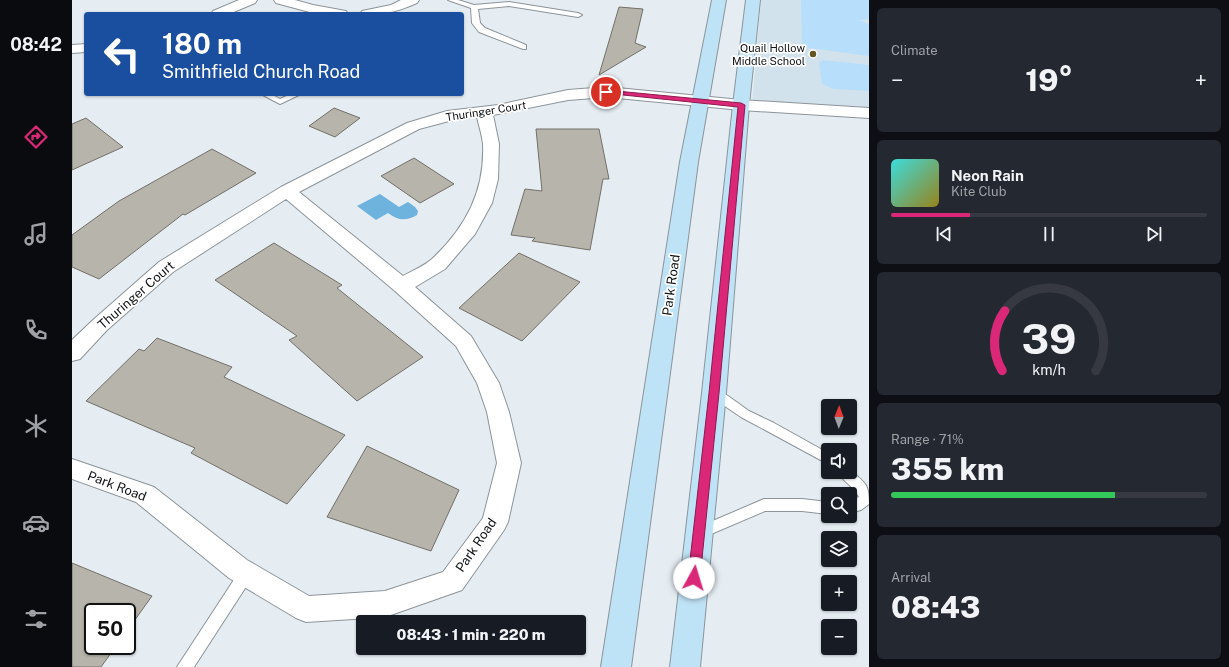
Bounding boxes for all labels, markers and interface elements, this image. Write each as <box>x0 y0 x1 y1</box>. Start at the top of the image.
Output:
text: 180 m <box>162 27 242 60</box>
icon: left <box>96 28 148 80</box>
text: 08:42 <box>10 34 62 55</box>
place label: Quail Hollow Middle School <box>732 42 805 67</box>
text: Climate <box>891 43 938 58</box>
marker: Quail Hollow Middle School <box>808 49 818 59</box>
text: Smithfield Church Road <box>162 61 360 82</box>
text: 19° <box>1025 62 1073 98</box>
text: − <box>891 67 903 93</box>
text: + <box>1195 67 1207 93</box>
pin <box>589 75 623 109</box>
icon: arrive <box>595 81 617 103</box>
street label: Thuringer Court <box>445 99 527 123</box>
icon: directions <box>22 123 50 151</box>
text: Neon Rain <box>951 167 1024 184</box>
text: Kite Club <box>951 184 1006 199</box>
icon: music <box>22 220 50 248</box>
icon: previous <box>933 223 955 245</box>
icon: pause <box>1038 223 1060 245</box>
icon: next <box>1143 223 1165 245</box>
street label: Park Road <box>659 253 683 317</box>
street label: Thuringer Court <box>95 258 177 332</box>
text: 39 <box>1022 314 1076 363</box>
icon: phone <box>22 316 50 344</box>
text: km/h <box>1032 361 1066 378</box>
north arrow <box>821 399 857 435</box>
map controls <box>821 399 857 655</box>
icon: climate <box>22 412 50 440</box>
text: Range · 71% <box>891 432 964 447</box>
button: sound <box>821 443 857 479</box>
text: 355 km <box>891 451 1004 487</box>
street label: Park Road <box>86 468 148 504</box>
button: search <box>821 487 857 523</box>
icon: car <box>22 509 50 537</box>
street label: Park Road <box>453 515 499 575</box>
button: layers <box>821 531 857 567</box>
position arrow <box>673 557 715 599</box>
text: Arrival <box>891 570 931 585</box>
button: + <box>821 575 857 611</box>
text: 08:43 <box>891 589 980 625</box>
speed limit sign: 50 <box>84 603 136 655</box>
icon: filters <box>22 605 50 633</box>
button: − <box>821 619 857 655</box>
text: 08:43 · 1 min · 220 m <box>397 626 545 643</box>

